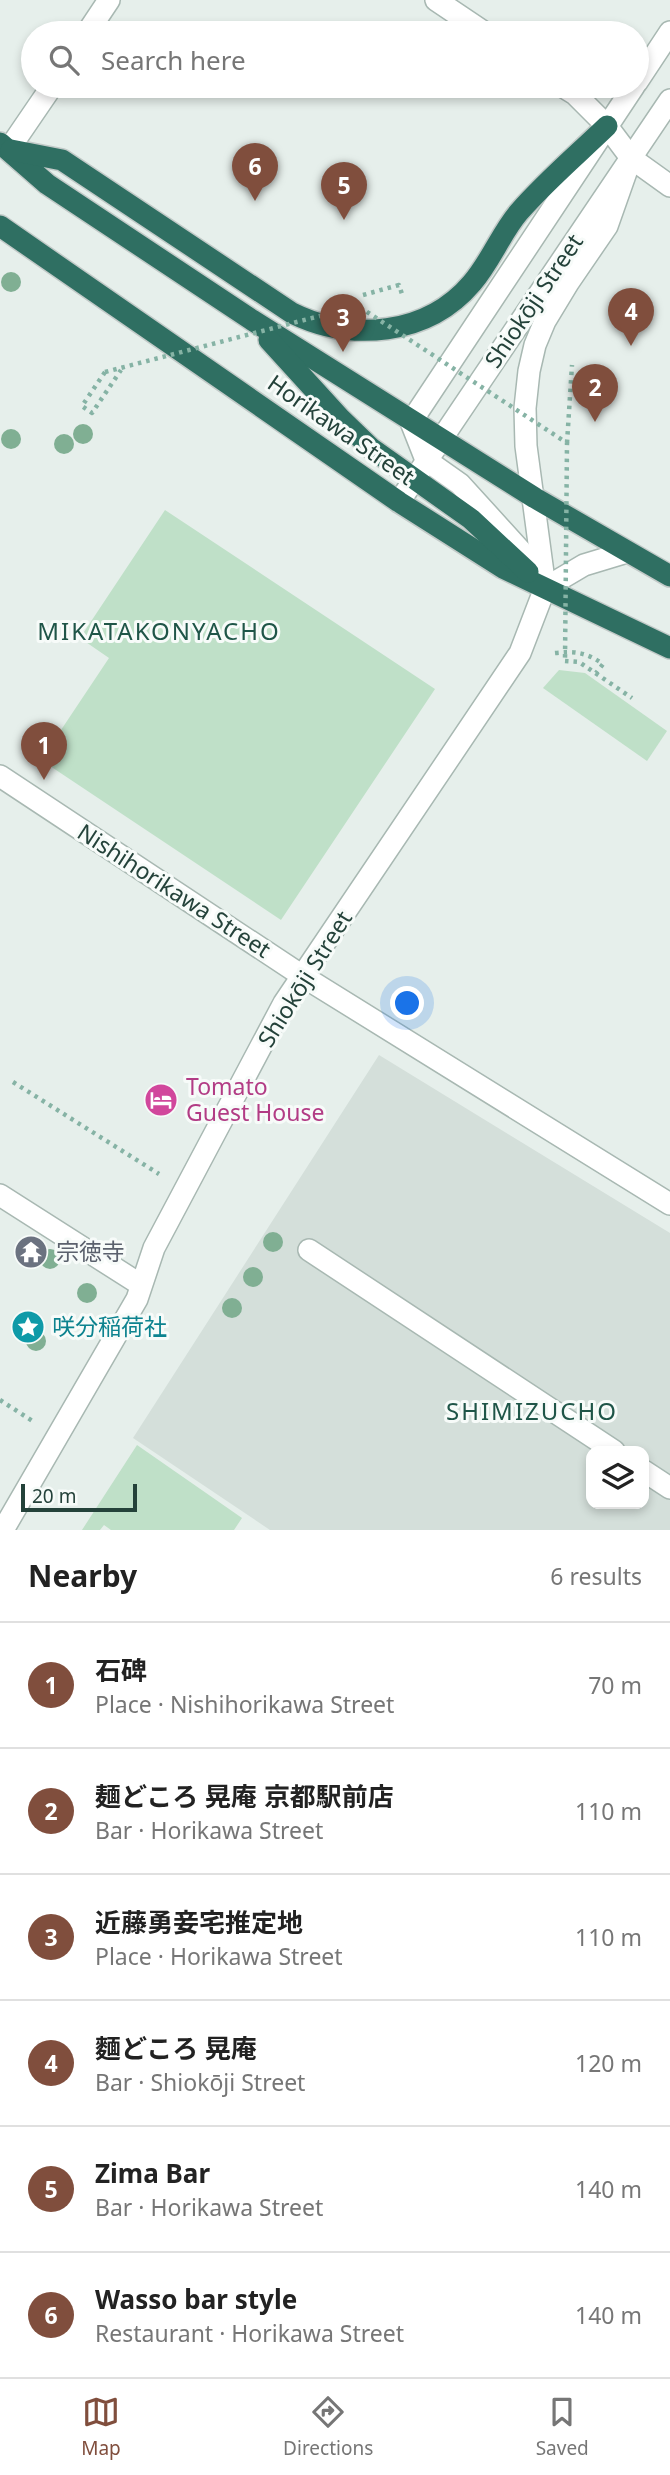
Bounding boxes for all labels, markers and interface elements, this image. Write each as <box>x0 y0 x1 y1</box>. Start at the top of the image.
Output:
search box <box>21 21 649 98</box>
icon: search <box>45 41 83 79</box>
text: Search here <box>101 42 246 78</box>
pin: 6 <box>232 143 278 201</box>
pin: 5 <box>321 162 367 220</box>
street label: Shiokōji Street <box>477 227 590 374</box>
pin: 4 <box>608 288 654 346</box>
pin: 3 <box>320 294 366 352</box>
pin: 2 <box>572 364 618 422</box>
street label: Horikawa Street <box>262 367 422 492</box>
district label: MIKATAKONYACHO <box>37 614 281 647</box>
pin: 1 <box>21 722 67 780</box>
street label: Nishihorikawa Street <box>72 816 277 965</box>
street label: Shiokōji Street <box>250 904 359 1053</box>
your location <box>390 986 424 1020</box>
place label: Tomato Guest House <box>186 1070 324 1128</box>
hotel icon: Tomato Guest House <box>142 1081 180 1119</box>
temple icon: 宗徳寺 <box>12 1233 50 1271</box>
place label: 宗徳寺 <box>56 1235 125 1267</box>
place icon: 咲分稲荷社 <box>9 1308 47 1346</box>
place label: 咲分稲荷社 <box>52 1310 167 1342</box>
district label: SHIMIZUCHO <box>446 1394 618 1427</box>
map controls <box>586 1446 649 1509</box>
button: layers <box>586 1446 649 1509</box>
scale bar <box>21 1481 136 1513</box>
text: 20 m <box>32 1483 76 1509</box>
text: Nearby <box>28 1555 137 1596</box>
text: 6 results <box>550 1560 642 1592</box>
text: 石碑 <box>95 1652 147 1688</box>
text: 1 <box>44 1669 58 1701</box>
text: 70 m <box>588 1669 642 1701</box>
text: Place · Nishihorikawa Street <box>95 1688 394 1720</box>
text: 麺どころ 晃庵 京都駅前店 <box>95 1778 394 1814</box>
text: 2 <box>44 1795 58 1827</box>
text: 110 m <box>575 1795 642 1827</box>
text: Bar · Horikawa Street <box>95 1814 323 1846</box>
text: 近藤勇妾宅推定地 <box>95 1904 303 1940</box>
text: 3 <box>44 1921 58 1953</box>
text: 110 m <box>575 1921 642 1953</box>
text: Place · Horikawa Street <box>95 1940 343 1972</box>
text: 麵どころ 晃庵 <box>95 2030 257 2066</box>
text: 4 <box>44 2047 58 2079</box>
text: 120 m <box>575 2047 642 2079</box>
text: Bar · Shiokōji Street <box>95 2066 305 2098</box>
text: Zima Bar <box>95 2155 210 2191</box>
text: 5 <box>44 2173 58 2205</box>
text: 140 m <box>575 2173 642 2205</box>
text: Bar · Horikawa Street <box>95 2191 323 2223</box>
text: Wasso bar style <box>95 2281 297 2317</box>
text: 6 <box>44 2299 58 2331</box>
text: 140 m <box>575 2299 642 2331</box>
text: Restaurant · Horikawa Street <box>95 2317 404 2349</box>
tab: Map <box>81 2393 121 2461</box>
tab: Directions <box>283 2393 373 2461</box>
tab: Saved <box>536 2393 589 2461</box>

